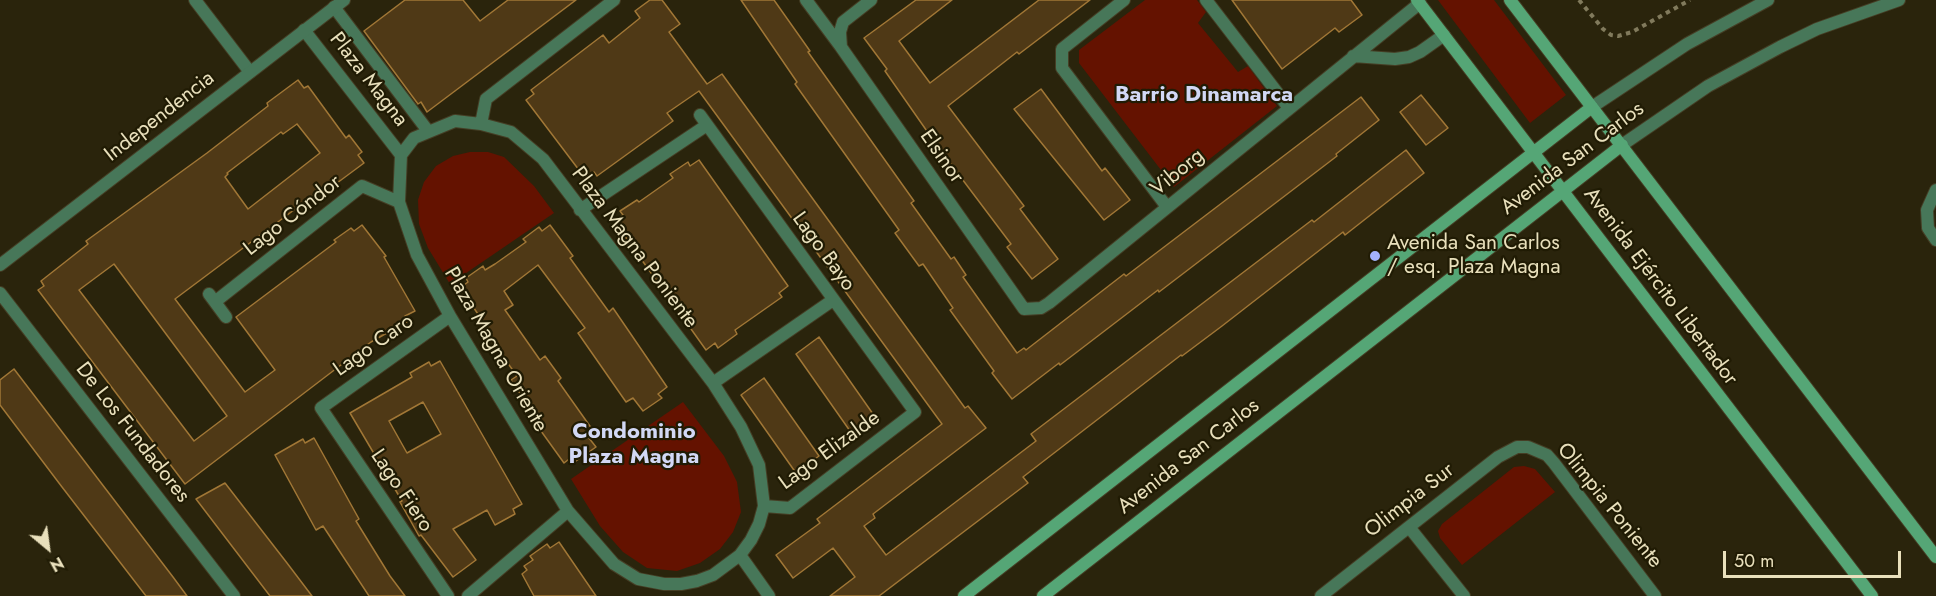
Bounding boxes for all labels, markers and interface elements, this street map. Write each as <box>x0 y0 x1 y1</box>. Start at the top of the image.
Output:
street label: Plaza Magna <box>323 28 413 132</box>
street label: Independencia <box>100 66 220 168</box>
district label: Barrio Dinamarca <box>1115 83 1293 109</box>
street label: Avenida San Carlos <box>1496 97 1650 221</box>
street label: Elsinor <box>913 125 969 189</box>
street label: Viborg <box>1146 144 1210 202</box>
street label: Plaza Magna Poniente <box>565 162 703 334</box>
street label: Lago Cóndor <box>239 170 347 262</box>
street label: Avenida Ejército Libertador <box>1577 183 1743 391</box>
street label: Lago Bayo <box>786 208 860 296</box>
place label: Avenida San Carlos / esq. Plaza Magna <box>1387 231 1561 281</box>
marker: Avenida San Carlos / esq. Plaza Magna <box>1368 249 1382 263</box>
street label: Plaza Magna Oriente <box>438 263 552 437</box>
street label: Lago Caro <box>329 309 419 383</box>
street label: De Los Fundadores <box>69 358 195 508</box>
street label: Avenida San Carlos <box>1113 394 1265 520</box>
street label: Lago Elizalde <box>775 406 885 496</box>
district label: Condominio Plaza Magna <box>569 420 699 472</box>
street label: Olimpia Poniente <box>1551 438 1667 574</box>
street label: Lago Fiero <box>364 445 438 537</box>
street label: Olimpia Sur <box>1360 458 1460 544</box>
north arrow <box>18 518 78 578</box>
scale bar <box>1726 539 1904 577</box>
text: 50 m <box>1734 548 1774 574</box>
text: N <box>46 551 68 577</box>

